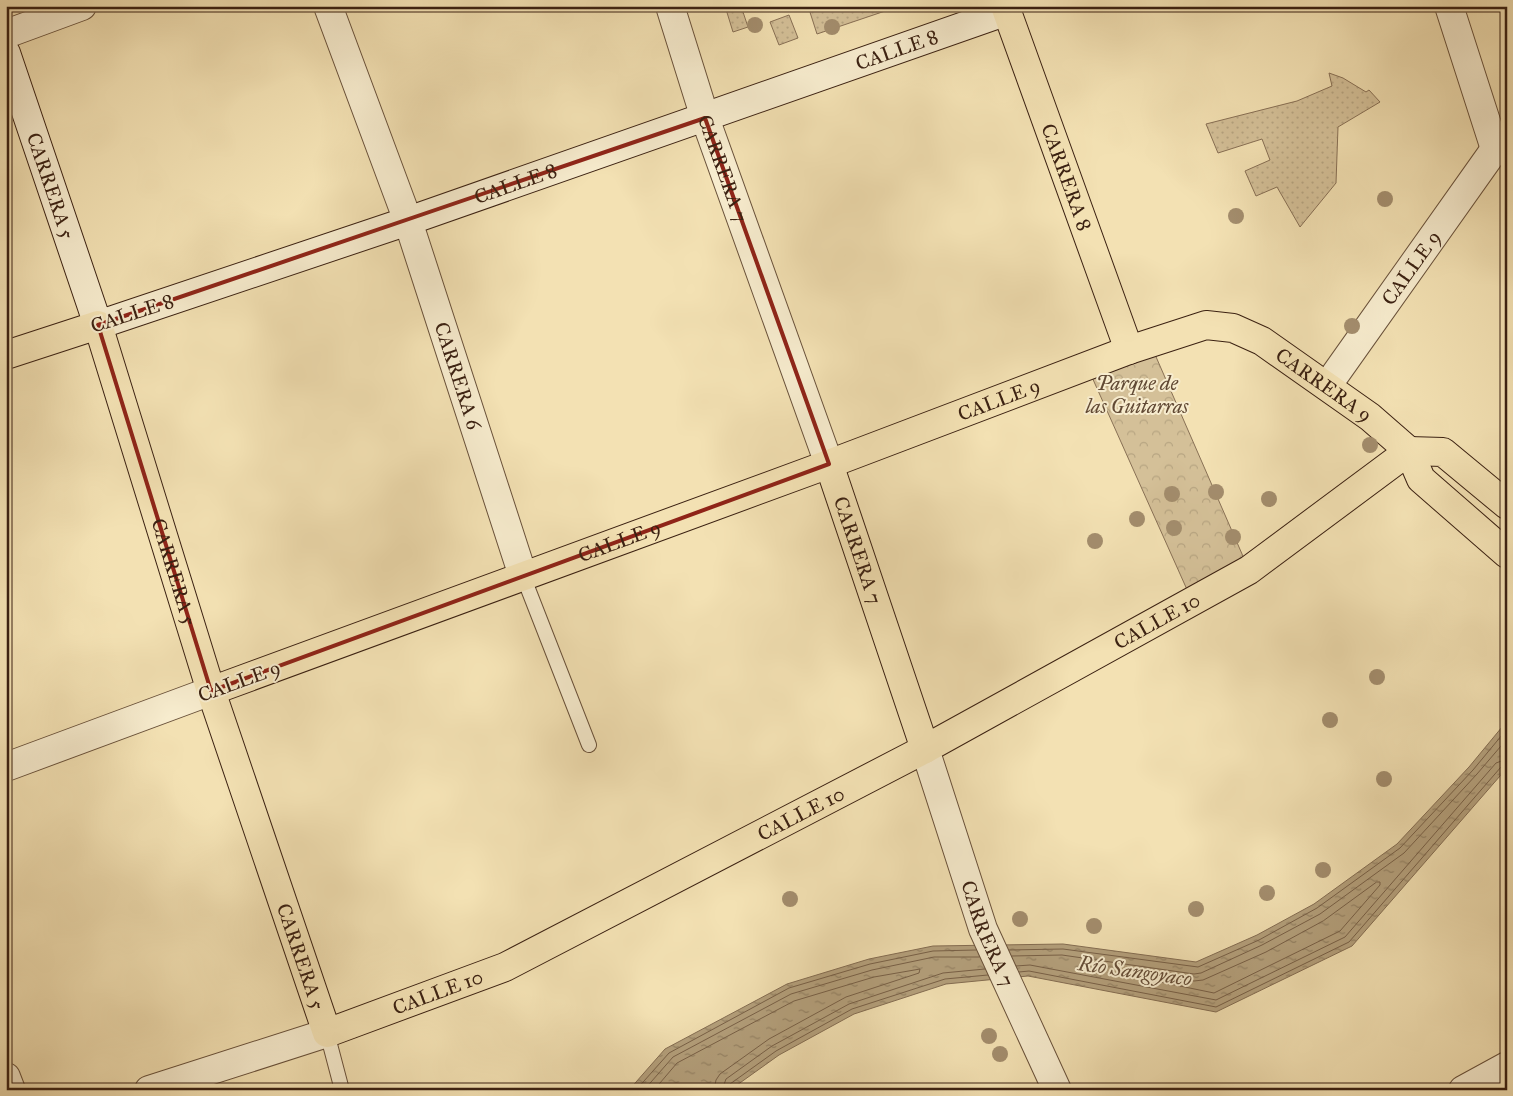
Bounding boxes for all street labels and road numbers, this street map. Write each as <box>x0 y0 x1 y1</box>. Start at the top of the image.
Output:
street label: CALLE 8 <box>852 24 941 75</box>
street label: CARRERA 7 <box>693 112 753 225</box>
street label: CARRERA 8 <box>1036 120 1097 234</box>
street label: CARRERA 5 <box>22 129 80 242</box>
street label: CALLE 8 <box>471 158 560 209</box>
street label: CALLE 9 <box>1376 226 1446 310</box>
street label: CALLE 8 <box>87 288 177 338</box>
street label: CARRERA 6 <box>429 319 487 433</box>
street label: CARRERA 9 <box>1271 343 1377 427</box>
street label: CALLE 9 <box>954 373 1043 426</box>
street label: CARRERA 7 <box>829 493 887 607</box>
street label: CARRERA 5 <box>146 515 202 628</box>
street label: CALLE 9 <box>575 515 664 567</box>
street label: CALLE 10 <box>1110 587 1204 654</box>
street label: CALLE 9 <box>194 655 284 707</box>
street label: CALLE 10 <box>753 781 848 846</box>
street label: CARRERA 7 <box>956 878 1020 990</box>
street label: CARRERA 5 <box>272 900 330 1013</box>
street label: CALLE 10 <box>389 964 486 1020</box>

